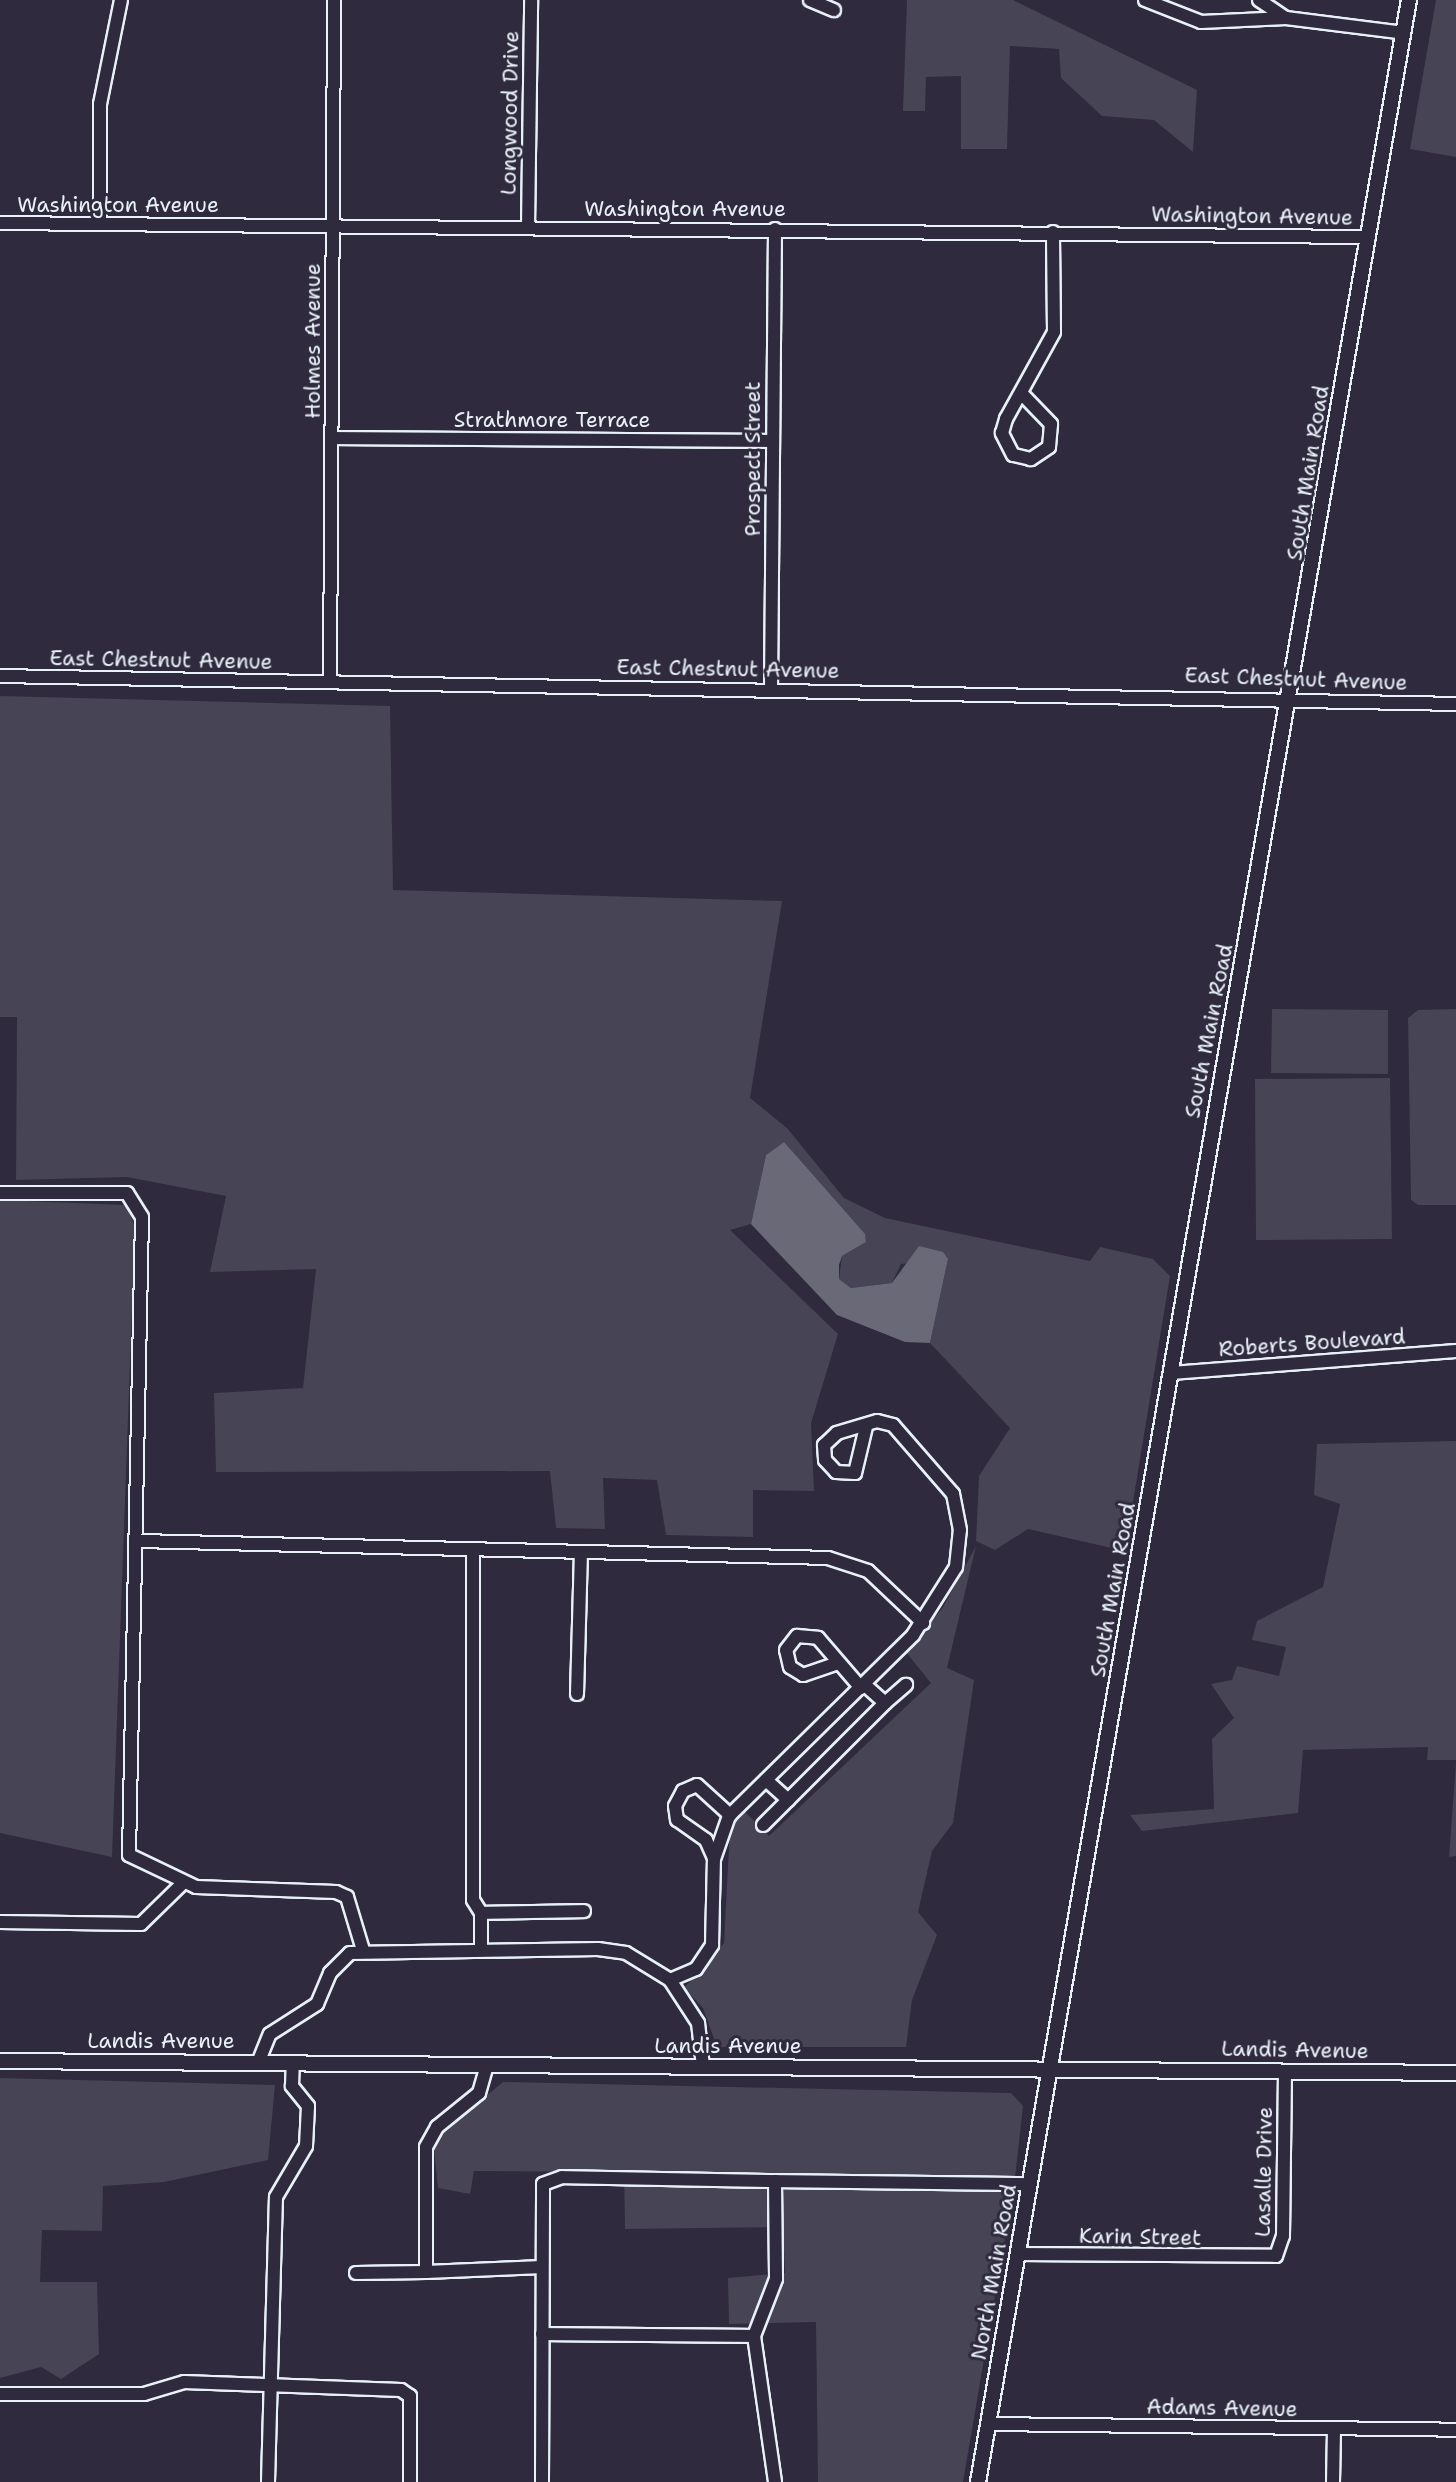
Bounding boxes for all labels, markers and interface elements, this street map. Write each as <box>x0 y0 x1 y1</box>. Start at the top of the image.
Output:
street label: Longwood Drive <box>496 31 524 195</box>
street label: Washington Avenue <box>17 192 219 218</box>
street label: Washington Avenue <box>584 196 786 222</box>
street label: Washington Avenue <box>1151 202 1353 230</box>
street label: Holmes Avenue <box>300 263 326 419</box>
street label: Prospect Street <box>740 382 766 536</box>
street label: South Main Road <box>1282 384 1334 562</box>
street label: Strathmore Terrace <box>454 407 650 433</box>
street label: East Chestnut Avenue <box>49 645 273 675</box>
street label: East Chestnut Avenue <box>616 654 840 684</box>
street label: East Chestnut Avenue <box>1184 663 1408 695</box>
street label: South Main Road <box>1180 942 1238 1120</box>
street label: Roberts Boulevard <box>1218 1324 1406 1362</box>
street label: South Main Road <box>1085 1501 1141 1679</box>
street label: Landis Avenue <box>87 2028 235 2054</box>
street label: Landis Avenue <box>654 2033 802 2059</box>
street label: Landis Avenue <box>1221 2036 1369 2064</box>
street label: Lasalle Drive <box>1250 2107 1278 2237</box>
street label: North Main Road <box>966 2182 1022 2362</box>
street label: Karin Street <box>1079 2223 1201 2251</box>
street label: Adams Avenue <box>1146 2394 1298 2422</box>

